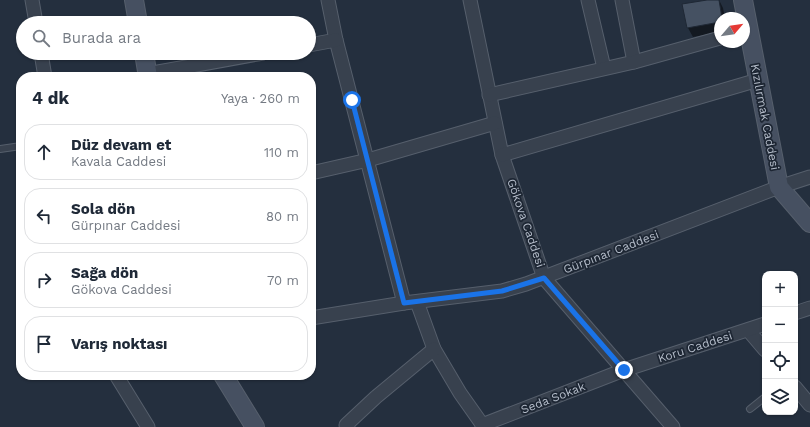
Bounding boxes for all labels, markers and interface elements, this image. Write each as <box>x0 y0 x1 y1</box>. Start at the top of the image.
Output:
north arrow <box>714 12 750 48</box>
search box <box>16 16 316 60</box>
icon: search <box>30 27 52 49</box>
text: Burada ara <box>62 29 141 47</box>
street label: Kızılırmak Caddesi <box>748 63 782 171</box>
text: 4 dk <box>32 88 69 108</box>
text: Yaya · 260 m <box>221 91 300 106</box>
route start <box>343 91 361 109</box>
text: Düz devam et <box>71 136 171 154</box>
icon: ahead <box>33 141 55 163</box>
text: 110 m <box>264 145 299 160</box>
text: Kavala Caddesi <box>71 154 166 169</box>
street label: Gökova Caddesi <box>504 177 548 269</box>
text: Sola dön <box>71 200 135 218</box>
icon: left <box>33 205 55 227</box>
text: 80 m <box>266 209 299 224</box>
text: Gürpınar Caddesi <box>71 218 181 233</box>
street label: Gürpınar Caddesi <box>561 227 661 277</box>
text: Sağa dön <box>71 264 138 282</box>
icon: right <box>33 269 55 291</box>
map controls <box>762 271 798 415</box>
button: + <box>762 271 798 307</box>
text: 70 m <box>267 273 299 288</box>
text: Gökova Caddesi <box>71 282 172 297</box>
button: − <box>762 307 798 343</box>
street label: Koru Caddesi <box>656 328 734 366</box>
icon: arrive <box>33 333 55 355</box>
text: Varış noktası <box>71 335 168 353</box>
button: locate <box>762 343 798 379</box>
route end <box>615 361 633 379</box>
street label: Seda Sokak <box>519 379 587 417</box>
button: layers <box>762 379 798 415</box>

